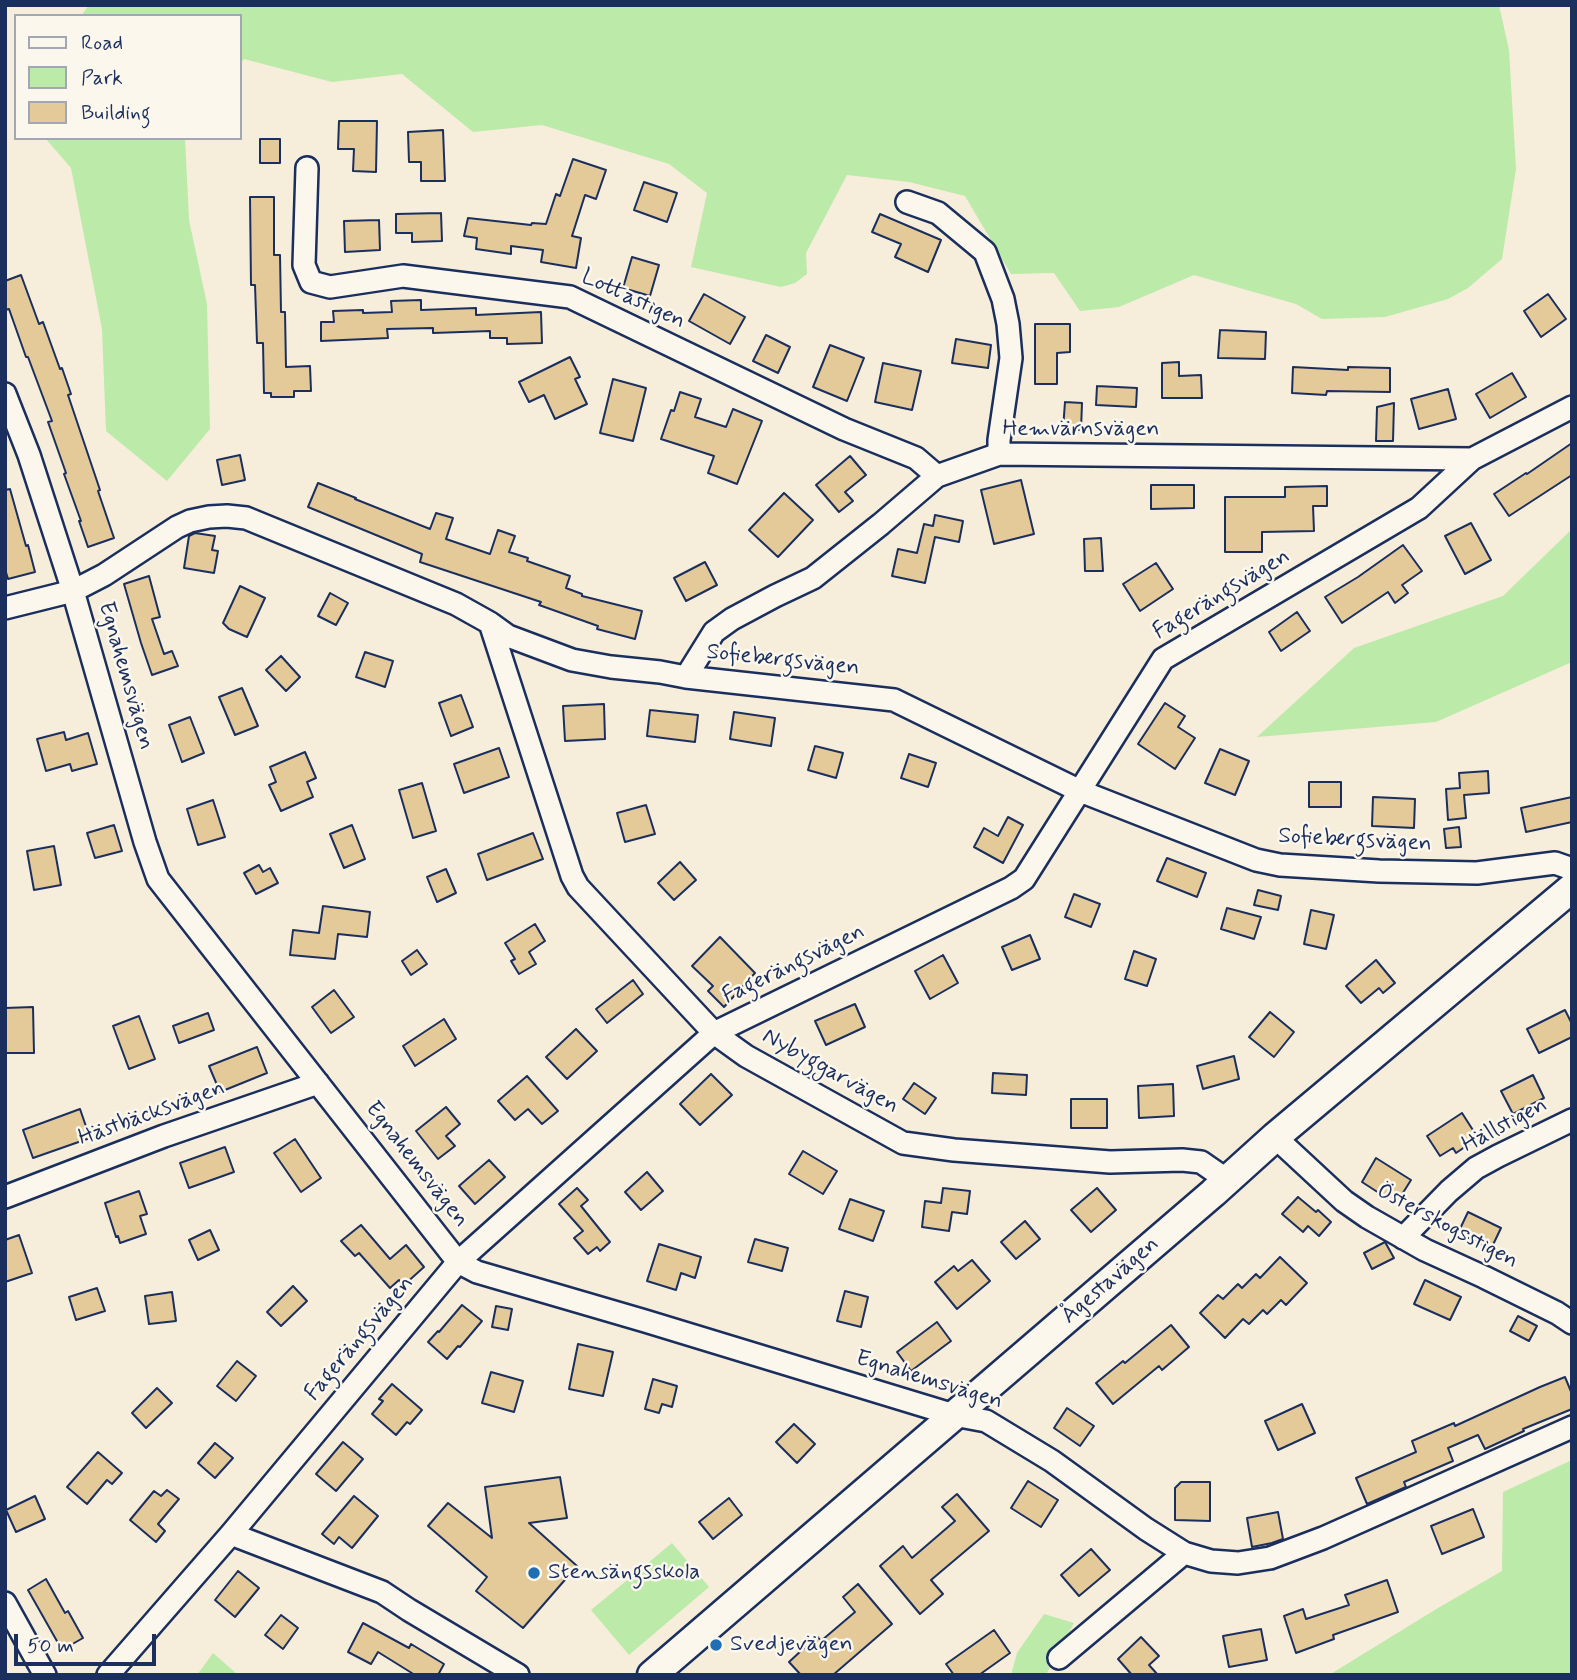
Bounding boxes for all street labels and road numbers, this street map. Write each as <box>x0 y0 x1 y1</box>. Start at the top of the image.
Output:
street label: Lottastigen <box>577 264 689 336</box>
street label: Hemvärnsvägen <box>1002 416 1160 444</box>
street label: Fagerängsvägen <box>1148 543 1296 647</box>
street label: Egnahemsvägen <box>91 599 159 753</box>
street label: Sofiebergsvägen <box>705 639 861 683</box>
street label: Sofiebergsvägen <box>1278 823 1432 859</box>
street label: Fagerängsvägen <box>718 919 870 1011</box>
street label: Nybyggarvägen <box>757 1023 903 1121</box>
street label: Hästbäcksvägen <box>75 1075 229 1153</box>
street label: Hällstigen <box>1458 1092 1552 1160</box>
street label: Egnahemsvägen <box>358 1096 474 1234</box>
street label: Österskogsstigen <box>1372 1178 1522 1276</box>
street label: Ågestavägen <box>1057 1231 1165 1331</box>
street label: Fagerängsvägen <box>300 1271 420 1407</box>
street label: Egnahemsvägen <box>852 1346 1006 1416</box>

